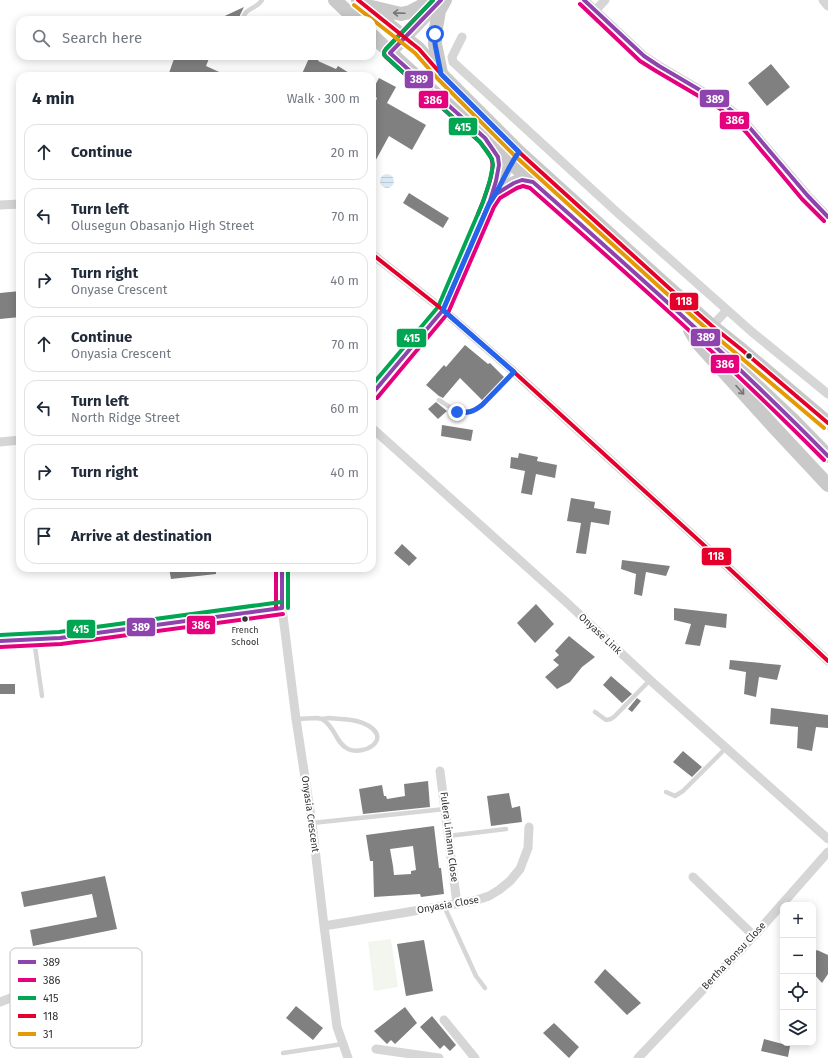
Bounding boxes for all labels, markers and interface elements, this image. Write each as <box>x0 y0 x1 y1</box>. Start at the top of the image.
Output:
one-way arrow <box>393 9 406 16</box>
search box <box>16 16 376 60</box>
route start <box>426 25 444 43</box>
icon: search <box>30 27 52 49</box>
text: Search here <box>62 29 142 47</box>
line badge: 389 <box>404 70 434 89</box>
text: 389 <box>409 73 428 86</box>
text: 4 min <box>32 88 75 109</box>
line badge: 389 <box>699 89 730 108</box>
line badge: 386 <box>418 90 449 109</box>
text: Walk · 300 m <box>287 91 360 106</box>
text: 389 <box>705 93 724 106</box>
text: 386 <box>423 94 442 107</box>
line badge: 386 <box>719 111 750 130</box>
text: 386 <box>725 114 744 127</box>
line badge: 415 <box>448 117 478 136</box>
text: 415 <box>455 121 471 134</box>
icon: ahead <box>33 141 55 163</box>
text: Continue <box>71 143 132 161</box>
text: 20 m <box>331 145 359 160</box>
text: Turn left <box>71 200 129 218</box>
icon: left <box>33 205 55 227</box>
text: 70 m <box>332 209 359 224</box>
text: Olusegun Obasanjo High Street <box>71 218 254 233</box>
text: Turn right <box>71 264 138 282</box>
icon: right <box>33 269 55 291</box>
text: 40 m <box>330 273 359 288</box>
text: Onyase Crescent <box>71 282 167 297</box>
line badge: 118 <box>669 292 699 311</box>
text: 118 <box>676 295 693 308</box>
text: Continue <box>71 328 132 346</box>
line badge: 415 <box>396 328 427 348</box>
line badge: 389 <box>690 328 721 347</box>
text: 389 <box>696 331 715 344</box>
text: 415 <box>404 332 420 345</box>
icon: ahead <box>33 333 55 355</box>
text: 70 m <box>332 337 359 352</box>
text: Onyasia Crescent <box>71 346 171 361</box>
unlabelled marker <box>744 351 754 361</box>
line badge: 386 <box>710 354 740 374</box>
text: 386 <box>715 358 734 371</box>
one-way arrow <box>735 384 744 394</box>
text: Turn left <box>71 392 129 410</box>
icon: left <box>33 397 55 419</box>
text: 60 m <box>330 401 359 416</box>
route end <box>448 403 466 421</box>
text: North Ridge Street <box>71 410 180 425</box>
icon: right <box>33 461 55 483</box>
text: Turn right <box>71 463 138 481</box>
text: 40 m <box>330 465 359 480</box>
icon: arrive <box>33 525 55 547</box>
text: Arrive at destination <box>71 527 212 545</box>
line badge: 118 <box>701 547 732 566</box>
text: 118 <box>708 550 725 563</box>
street label: Onyase Link <box>576 611 625 658</box>
marker: French School <box>240 614 250 624</box>
line badge: 386 <box>186 615 216 635</box>
line badge: 389 <box>126 617 156 637</box>
line badge: 415 <box>66 619 96 639</box>
text: 386 <box>191 619 210 632</box>
text: 389 <box>131 621 150 634</box>
text: 415 <box>73 623 89 636</box>
place label: French School <box>231 625 259 647</box>
street label: Onyasia Crescent <box>299 775 321 853</box>
street label: Fulera Limann Close <box>438 791 460 883</box>
street label: Onyasia Close <box>416 894 480 916</box>
map controls <box>780 902 816 1046</box>
button: + <box>780 902 816 938</box>
street label: Bertha Bonsu Close <box>700 920 768 992</box>
button: − <box>780 938 816 974</box>
legend <box>10 948 142 1048</box>
text: 389 <box>43 956 60 969</box>
text: 386 <box>43 974 61 987</box>
button: locate <box>780 974 816 1010</box>
text: 415 <box>43 992 59 1005</box>
text: 118 <box>43 1010 58 1023</box>
button: layers <box>780 1010 816 1046</box>
text: 31 <box>43 1028 53 1041</box>

